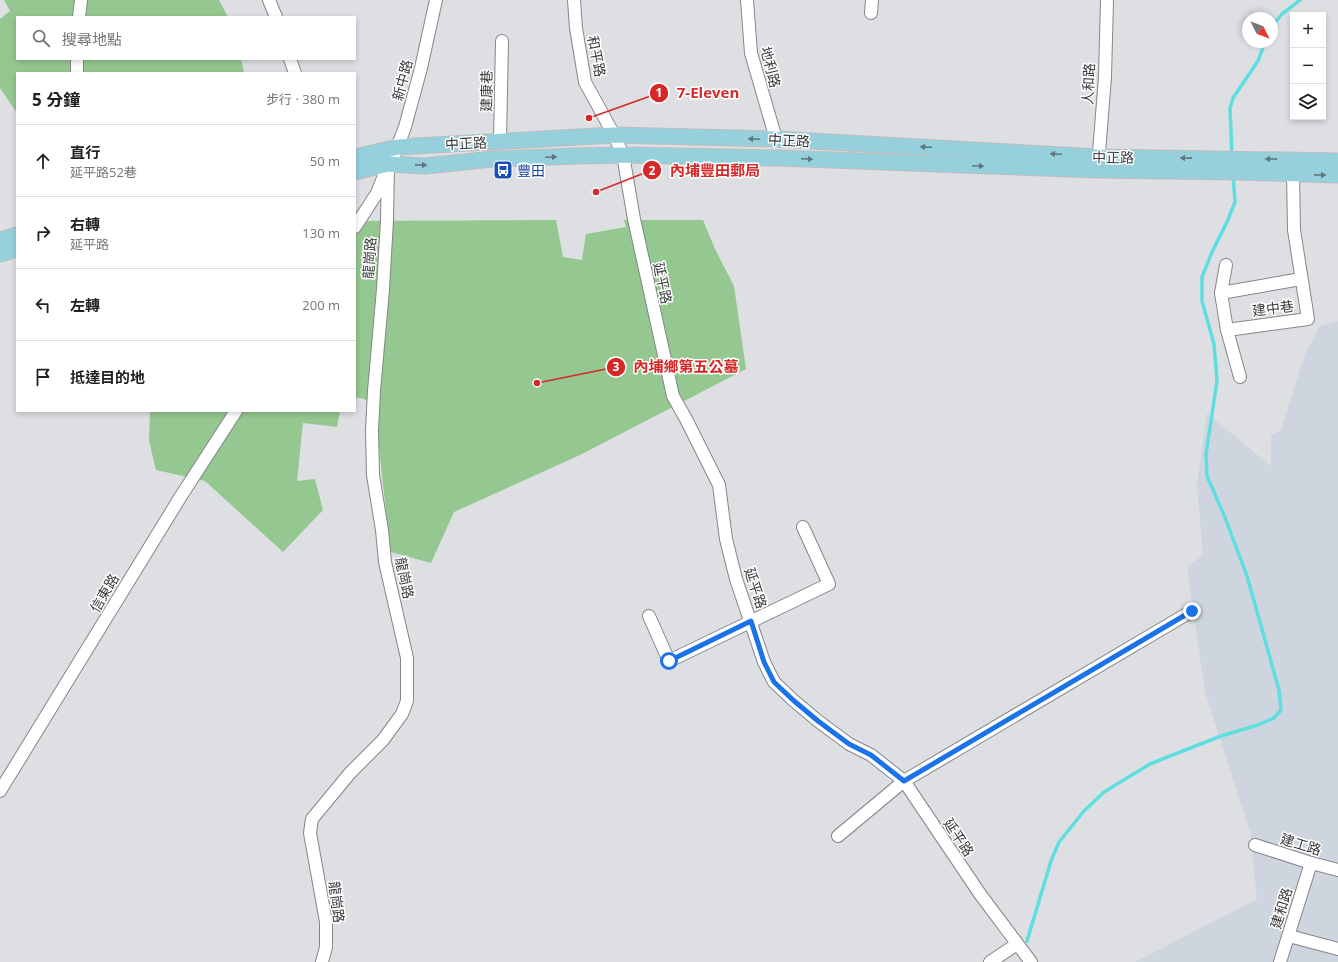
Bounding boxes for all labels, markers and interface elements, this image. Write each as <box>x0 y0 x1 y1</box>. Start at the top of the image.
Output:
north arrow <box>1242 12 1278 48</box>
map controls <box>1290 12 1326 120</box>
button: + <box>1290 12 1326 48</box>
search box <box>16 16 356 60</box>
icon: search <box>30 27 52 49</box>
text: 搜尋地點 <box>62 29 122 49</box>
street label: 和平路 <box>584 34 610 78</box>
street label: 地利路 <box>757 44 785 90</box>
button: − <box>1290 48 1326 84</box>
street label: 新中路 <box>387 57 417 103</box>
street label: 人和路 <box>1077 63 1099 105</box>
street label: 建康巷 <box>476 70 496 112</box>
callout: 7-Eleven <box>649 79 748 106</box>
text: 7-Eleven <box>677 82 739 102</box>
text: 1 <box>656 84 662 101</box>
button: layers <box>1290 84 1326 120</box>
text: 5 分鐘 <box>32 88 80 111</box>
text: 步行 · 380 m <box>266 90 340 108</box>
street label: 中正路 <box>768 129 810 151</box>
street label: 中正路 <box>445 132 487 154</box>
one-way arrow <box>747 136 760 142</box>
text: 直行 <box>70 142 100 162</box>
one-way arrow <box>920 144 932 151</box>
street label: 中正路 <box>1092 147 1134 167</box>
icon: ahead <box>32 150 54 172</box>
one-way arrow <box>1050 151 1062 158</box>
text: 50 m <box>310 152 340 170</box>
one-way arrow <box>545 153 557 160</box>
one-way arrow <box>801 155 813 162</box>
one-way arrow <box>1179 155 1192 161</box>
one-way arrow <box>1265 156 1277 163</box>
callout: 內埔豐田郵局 <box>642 157 768 184</box>
bus stop icon: 豐田 <box>492 159 514 181</box>
text: 內埔豐田郵局 <box>670 160 760 180</box>
place label: 豐田 <box>517 161 545 180</box>
one-way arrow <box>415 162 428 168</box>
text: 2 <box>649 162 656 179</box>
one-way arrow <box>972 162 985 169</box>
text: 延平路52巷 <box>70 163 137 181</box>
one-way arrow <box>1314 172 1327 178</box>
text: 右轉 <box>70 214 100 234</box>
icon: right <box>32 222 54 244</box>
text: 130 m <box>302 224 340 242</box>
text: 延平路 <box>70 235 109 253</box>
street label: 龍崗路 <box>358 236 380 280</box>
street label: 延平路 <box>649 260 677 306</box>
icon: left <box>32 294 54 316</box>
text: 左轉 <box>70 295 100 315</box>
text: 200 m <box>302 296 340 314</box>
street label: 建中巷 <box>1251 296 1295 320</box>
callout: 內埔鄉第五公墓 <box>606 353 747 380</box>
text: 內埔鄉第五公墓 <box>633 356 739 376</box>
text: 3 <box>613 358 620 375</box>
icon: arrive <box>32 366 54 388</box>
text: 抵達目的地 <box>70 367 145 387</box>
street label: 龍崗路 <box>391 555 419 601</box>
street label: 延平路 <box>740 565 772 611</box>
street label: 信東路 <box>85 570 123 616</box>
route end <box>1183 602 1201 620</box>
route start <box>660 652 678 670</box>
street label: 延平路 <box>939 814 979 860</box>
street label: 建工路 <box>1278 829 1324 859</box>
street label: 龍崗路 <box>325 880 349 924</box>
street label: 建和路 <box>1266 885 1296 931</box>

